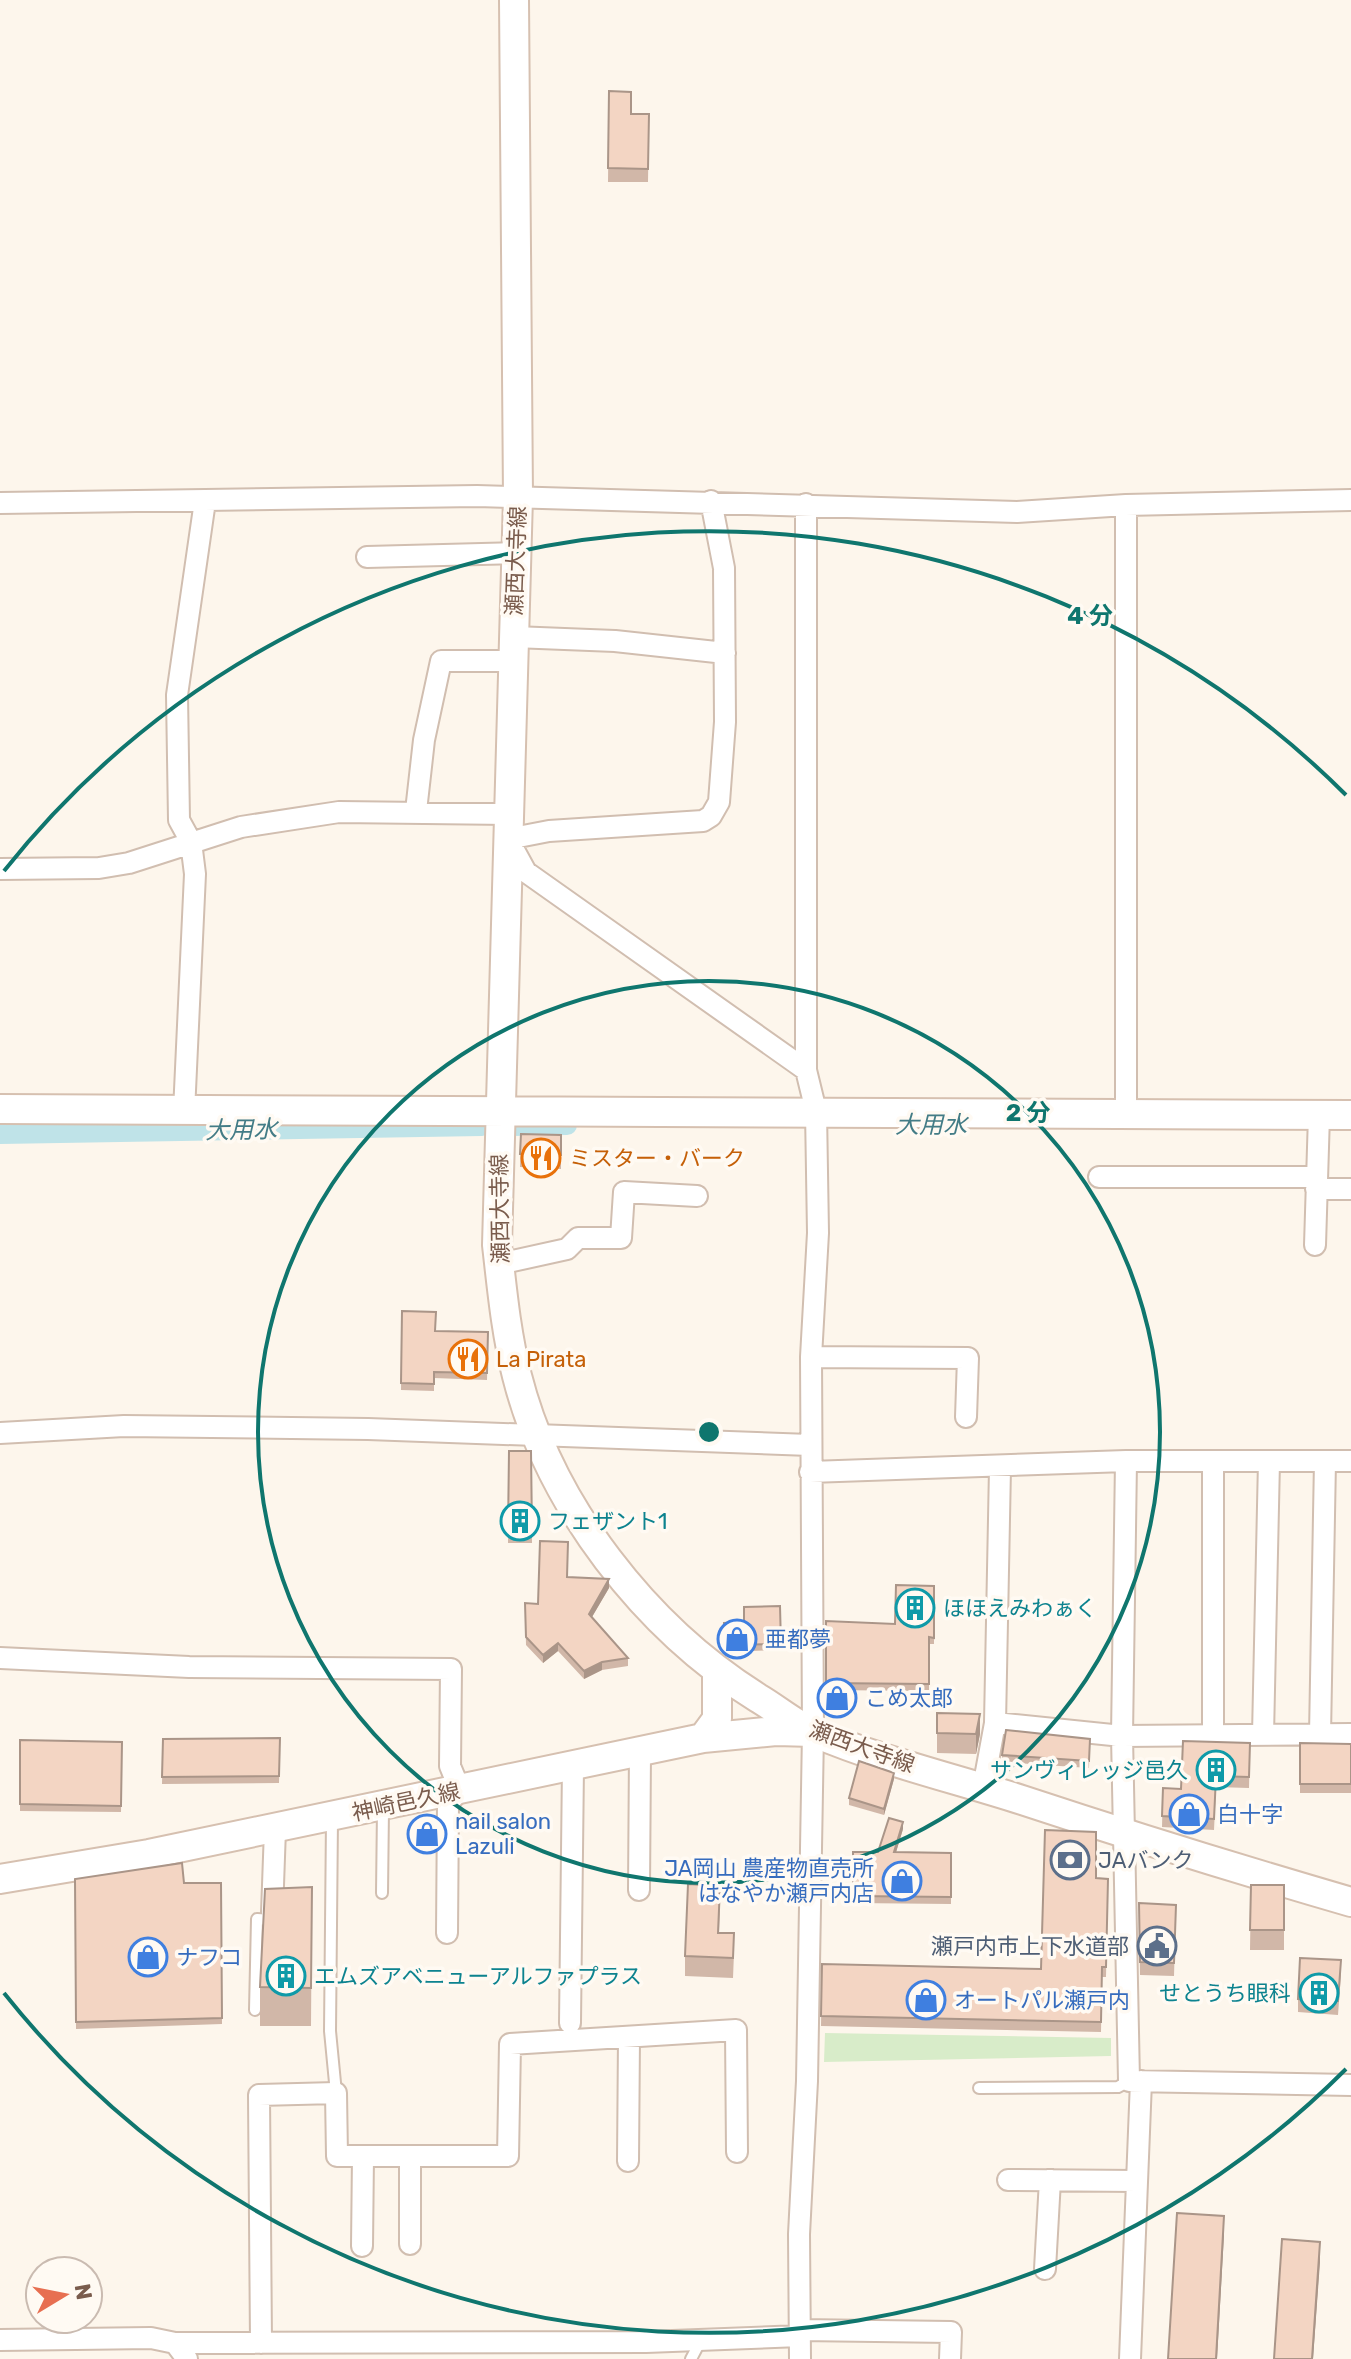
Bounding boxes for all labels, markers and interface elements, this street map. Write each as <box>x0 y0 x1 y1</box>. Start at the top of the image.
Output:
street label: 瀬西大寺線 <box>501 506 531 616</box>
text: 4 分 <box>1067 602 1113 630</box>
text: 2 分 <box>1006 1099 1050 1127</box>
water label: 大用水 <box>895 1111 970 1139</box>
water label: 大用水 <box>205 1115 280 1145</box>
restaurant icon: ミスター・バーク <box>520 1137 562 1179</box>
place label: ミスター・バーク <box>569 1145 745 1172</box>
street label: 瀬西大寺線 <box>486 1154 514 1264</box>
restaurant icon: La Pirata <box>447 1338 489 1380</box>
place label: La Pirata <box>496 1346 586 1373</box>
centre of rings <box>695 1418 723 1446</box>
building icon: フェザント1 <box>499 1500 541 1542</box>
place label: フェザント1 <box>548 1508 667 1535</box>
building icon: ほほえみわぁく <box>894 1587 936 1629</box>
place label: ほほえみわぁく <box>943 1595 1097 1622</box>
shop icon: 亜都夢 <box>716 1618 758 1660</box>
place label: 亜都夢 <box>765 1626 831 1653</box>
shop icon: こめ太郎 <box>816 1677 858 1719</box>
place label: こめ太郎 <box>865 1685 953 1712</box>
street label: 瀬西大寺線 <box>806 1716 918 1778</box>
building icon: サンヴィレッジ邑久 <box>1195 1749 1237 1791</box>
place label: サンヴィレッジ邑久 <box>990 1757 1188 1784</box>
street label: 神崎邑久線 <box>349 1777 463 1827</box>
shop icon: 白十字 <box>1168 1793 1210 1835</box>
place label: 白十字 <box>1217 1801 1283 1828</box>
place label: nail salon Lazuli <box>455 1808 551 1860</box>
shop icon: nail salon Lazuli <box>406 1813 448 1855</box>
bank icon: JAバンク <box>1049 1839 1091 1881</box>
place label: JAバンク <box>1098 1847 1194 1874</box>
place label: JA岡山 農産物直売所 はなやか瀬戸内店 <box>664 1855 874 1907</box>
shop icon: JA岡山 農産物直売所 はなやか瀬戸内店 <box>881 1860 923 1902</box>
public building icon: 瀬戸内市上下水道部 <box>1136 1925 1178 1967</box>
place label: 瀬戸内市上下水道部 <box>931 1933 1129 1960</box>
shop icon: ナフコ <box>127 1936 169 1978</box>
place label: ナフコ <box>176 1944 242 1971</box>
building icon: エムズアベニューアルファプラス <box>265 1955 307 1997</box>
place label: エムズアベニューアルファプラス <box>314 1963 642 1990</box>
building icon: せとうち眼科 <box>1298 1972 1340 2014</box>
shop icon: オートパル瀬戸内 <box>905 1979 947 2021</box>
place label: せとうち眼科 <box>1159 1980 1291 2007</box>
place label: オートパル瀬戸内 <box>954 1987 1130 2014</box>
north arrow <box>24 2255 104 2335</box>
text: N <box>69 2281 98 2302</box>

